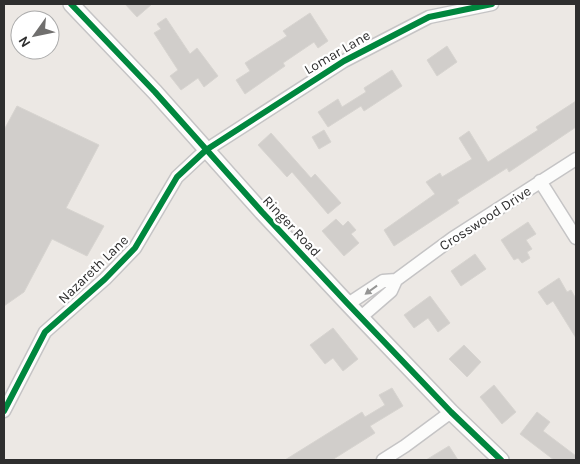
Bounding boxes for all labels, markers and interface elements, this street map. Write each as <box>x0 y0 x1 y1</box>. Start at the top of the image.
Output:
north arrow <box>10 10 60 60</box>
street label: Lomar Lane <box>301 27 373 78</box>
text: N <box>15 33 34 51</box>
street label: Crosswood Drive <box>436 182 534 254</box>
street label: Ringer Road <box>259 192 324 260</box>
street label: Nazareth Lane <box>55 232 132 307</box>
one-way arrow <box>365 284 378 295</box>

